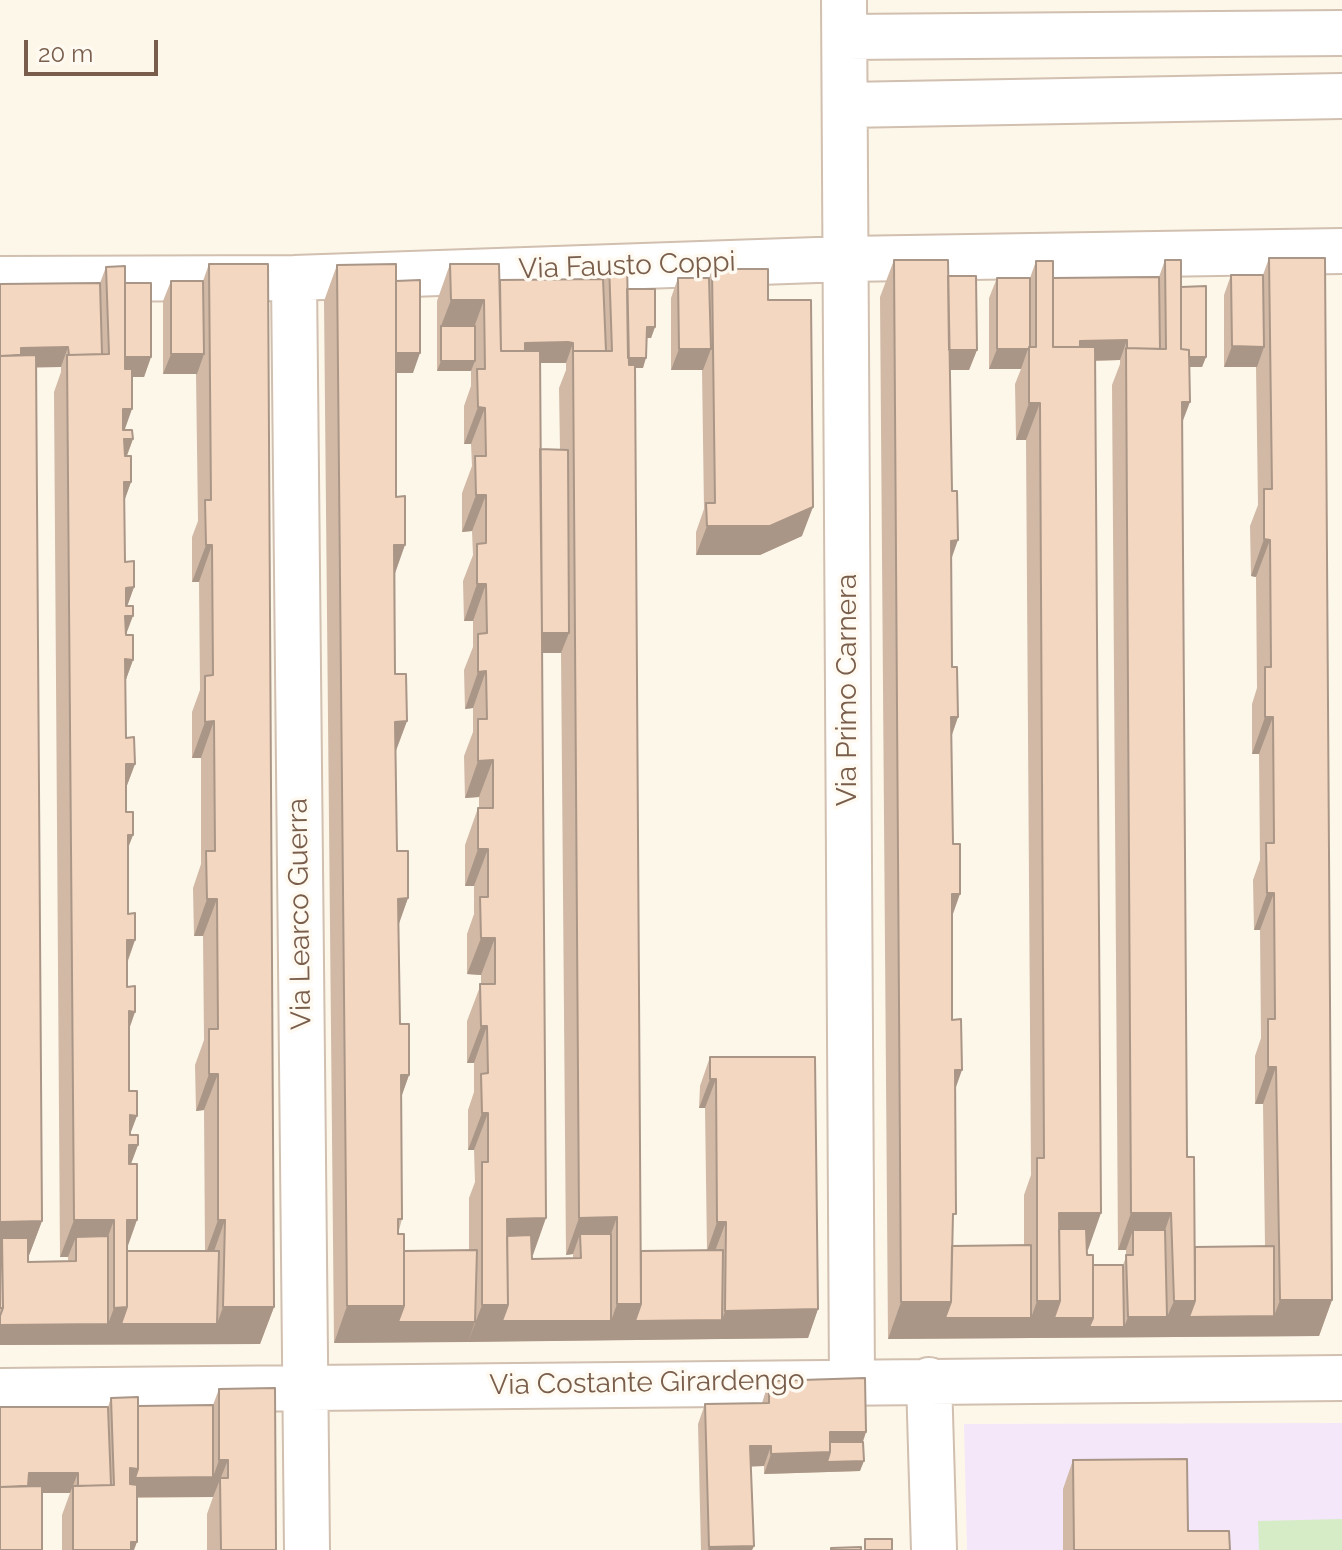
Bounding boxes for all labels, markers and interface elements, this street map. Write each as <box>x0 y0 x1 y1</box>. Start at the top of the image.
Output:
scale bar <box>28 24 162 74</box>
text: 20 m <box>38 39 93 68</box>
street label: Via Fausto Coppi <box>518 245 736 287</box>
street label: Via Primo Carnera <box>831 574 865 806</box>
street label: Via Learco Guerra <box>281 798 319 1030</box>
street label: Via Costante Girardengo <box>489 1363 805 1403</box>

